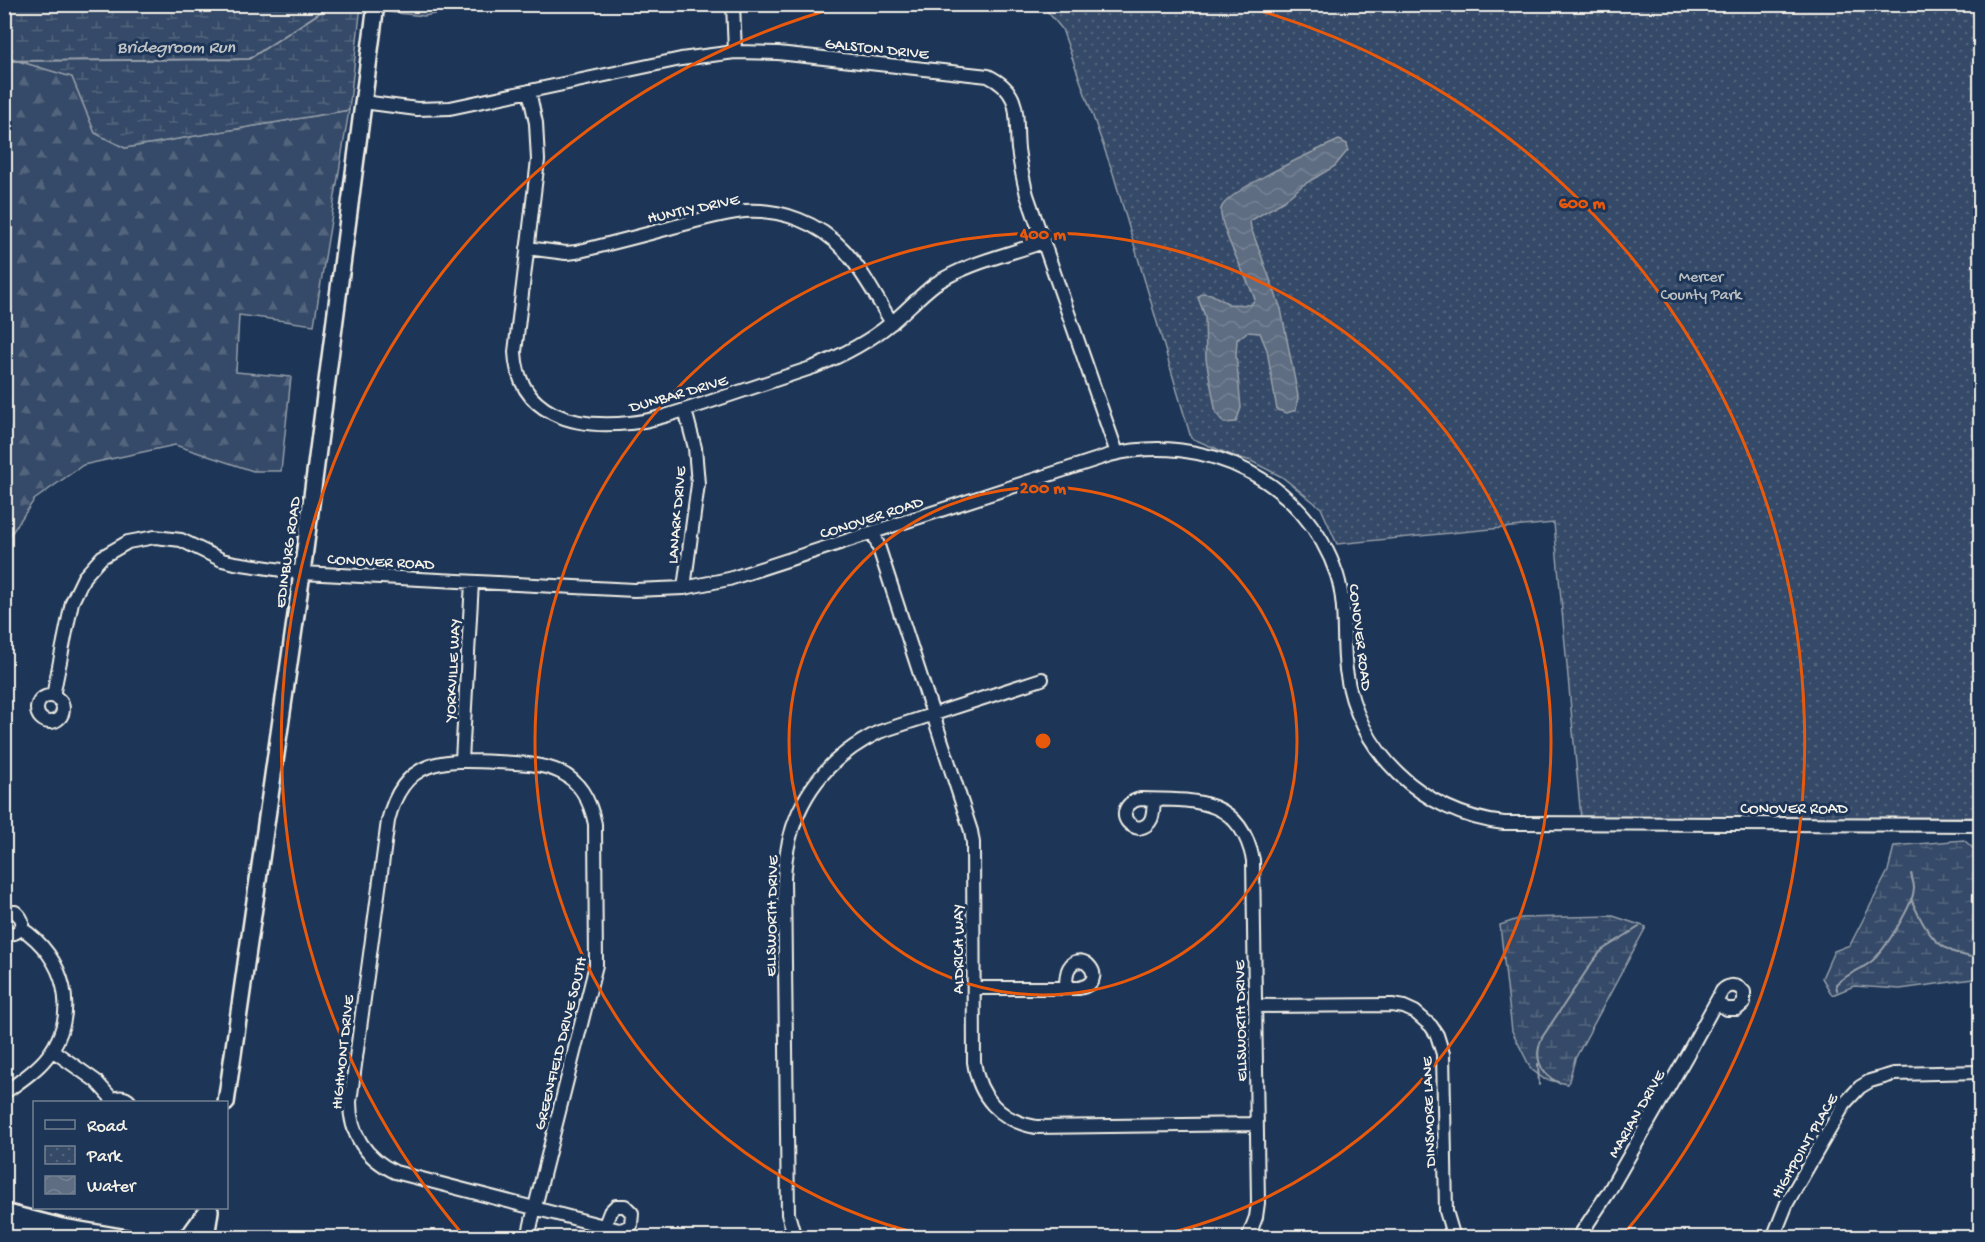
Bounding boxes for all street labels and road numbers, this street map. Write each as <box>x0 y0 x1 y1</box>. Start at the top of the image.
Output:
street label: GALSTON DRIVE <box>824 36 931 65</box>
street label: HUNTLY DRIVE <box>646 191 742 229</box>
street label: DUNBAR DRIVE <box>627 372 731 419</box>
street label: LANARK DRIVE <box>665 465 692 565</box>
street label: CONOVER ROAD <box>818 494 927 545</box>
street label: EDINBURG ROAD <box>272 495 307 609</box>
street label: CONOVER ROAD <box>327 551 435 576</box>
street label: CONOVER ROAD <box>1343 583 1375 692</box>
street label: YORKVILLE WAY <box>442 618 467 724</box>
street label: CONOVER ROAD <box>1740 801 1848 820</box>
street label: ELLSWORTH DRIVE <box>763 854 784 977</box>
street label: ALDRICH WAY <box>951 904 970 994</box>
street label: GREENFIELD DRIVE SOUTH <box>532 954 593 1132</box>
street label: ELLSWORTH DRIVE <box>1232 959 1253 1082</box>
street label: HIGHMONT DRIVE <box>329 993 360 1110</box>
street label: DINSMORE LANE <box>1419 1055 1442 1169</box>
street label: MARIAN DRIVE <box>1605 1067 1671 1162</box>
street label: HIGHPOINT PLACE <box>1768 1090 1844 1202</box>

